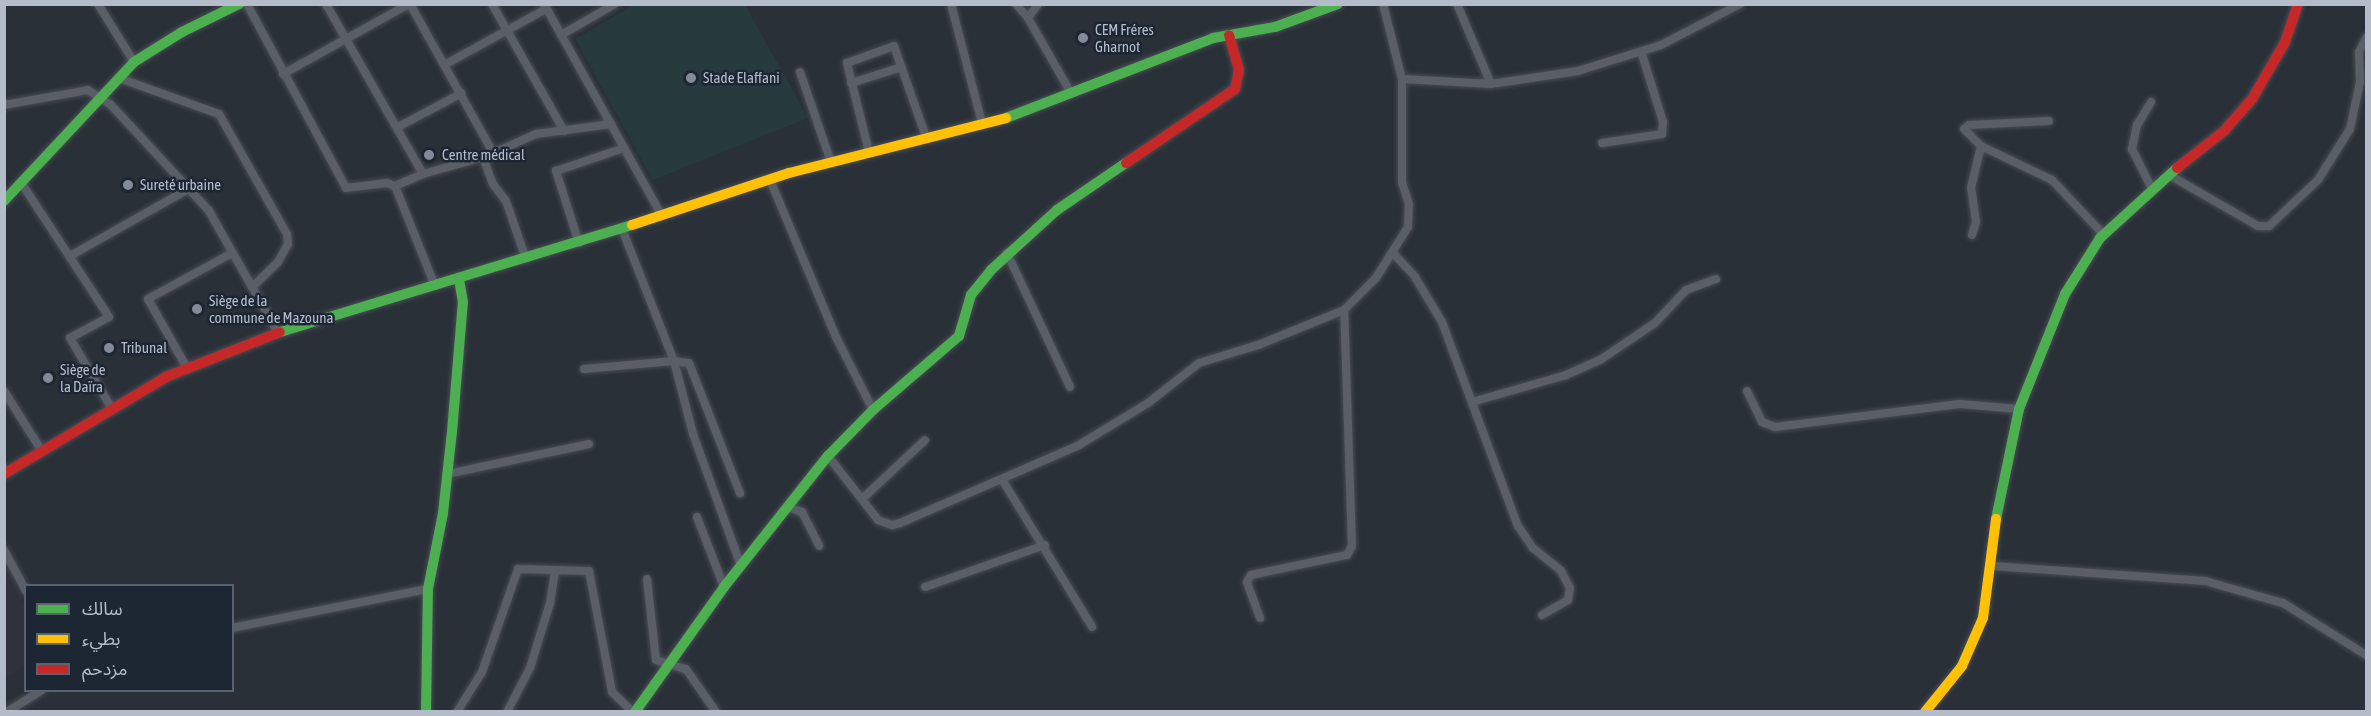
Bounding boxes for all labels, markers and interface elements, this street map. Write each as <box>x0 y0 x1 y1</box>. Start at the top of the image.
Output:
place label: CEM Fréres Gharnot <box>1095 20 1154 55</box>
marker: CEM Fréres Gharnot <box>1076 31 1090 45</box>
place label: Stade Elaffani <box>703 69 780 87</box>
marker: Stade Elaffani <box>684 71 698 85</box>
marker: Centre médical <box>420 146 438 164</box>
place label: Centre médical <box>442 146 525 164</box>
place label: Sureté urbaine <box>140 176 221 194</box>
marker: Sureté urbaine <box>121 178 135 192</box>
place label: Siège de la commune de Mazouna <box>209 291 333 326</box>
marker: Siège de la commune de Mazouna <box>190 302 204 316</box>
place label: Tribunal <box>121 339 167 357</box>
marker: Tribunal <box>102 341 116 355</box>
place label: Siège de la Daïra <box>60 360 105 395</box>
marker: Siège de la Daïra <box>41 371 55 385</box>
legend <box>24 584 234 692</box>
text: سالك <box>82 598 123 619</box>
text: بطيء <box>82 628 120 649</box>
text: مزدحم <box>82 658 127 679</box>

